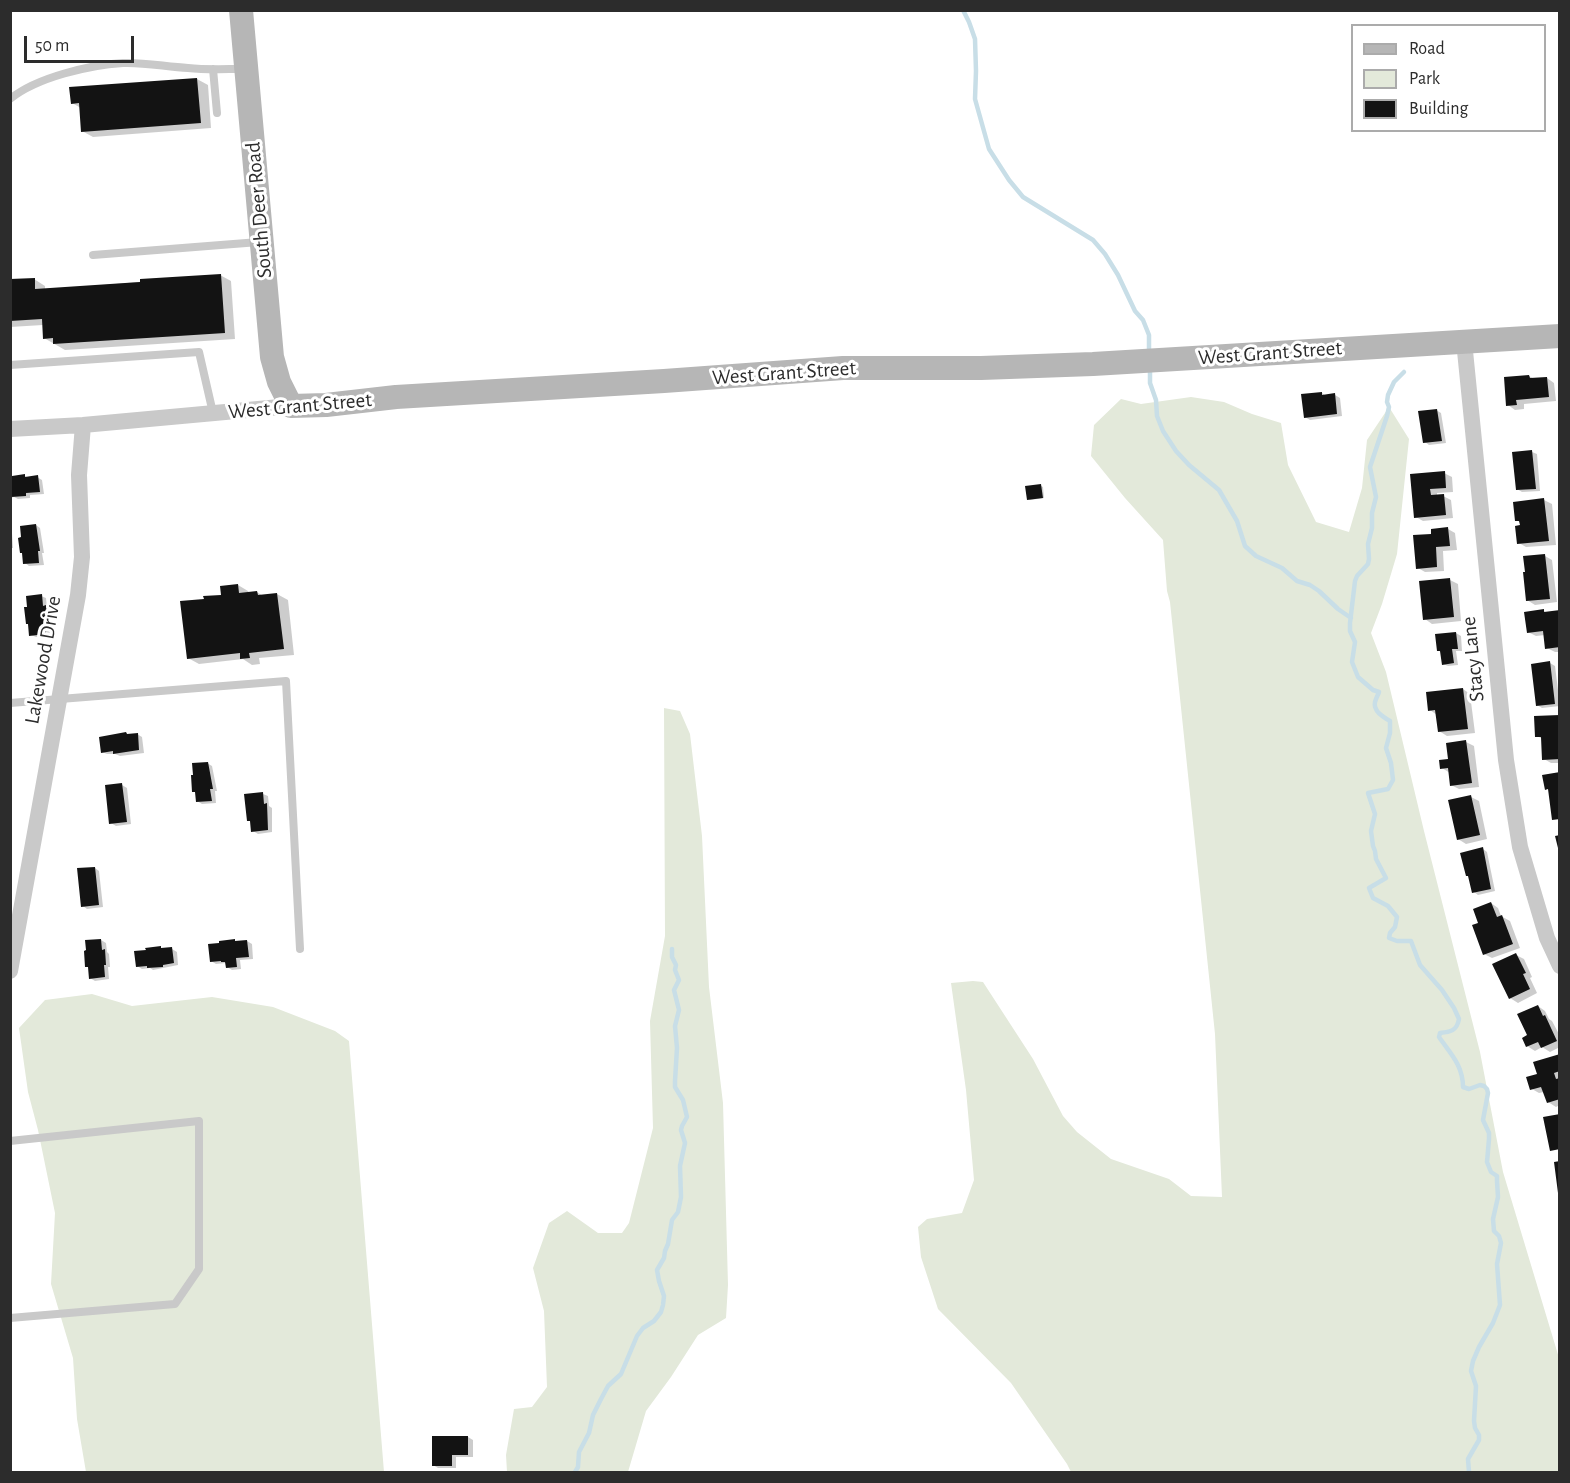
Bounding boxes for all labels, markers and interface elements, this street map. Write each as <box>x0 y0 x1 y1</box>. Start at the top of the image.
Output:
scale bar <box>27 24 136 62</box>
legend <box>1351 24 1546 132</box>
text: 50 m <box>35 37 69 55</box>
text: Road <box>1409 40 1445 58</box>
text: Park <box>1409 70 1440 88</box>
text: Building <box>1409 100 1468 118</box>
street label: South Deer Road <box>240 141 278 279</box>
street label: West Grant Street <box>1197 335 1343 371</box>
street label: West Grant Street <box>711 355 857 391</box>
street label: West Grant Street <box>227 387 373 425</box>
street label: Lakewood Drive <box>19 594 67 726</box>
street label: Stacy Lane <box>1456 615 1490 703</box>

